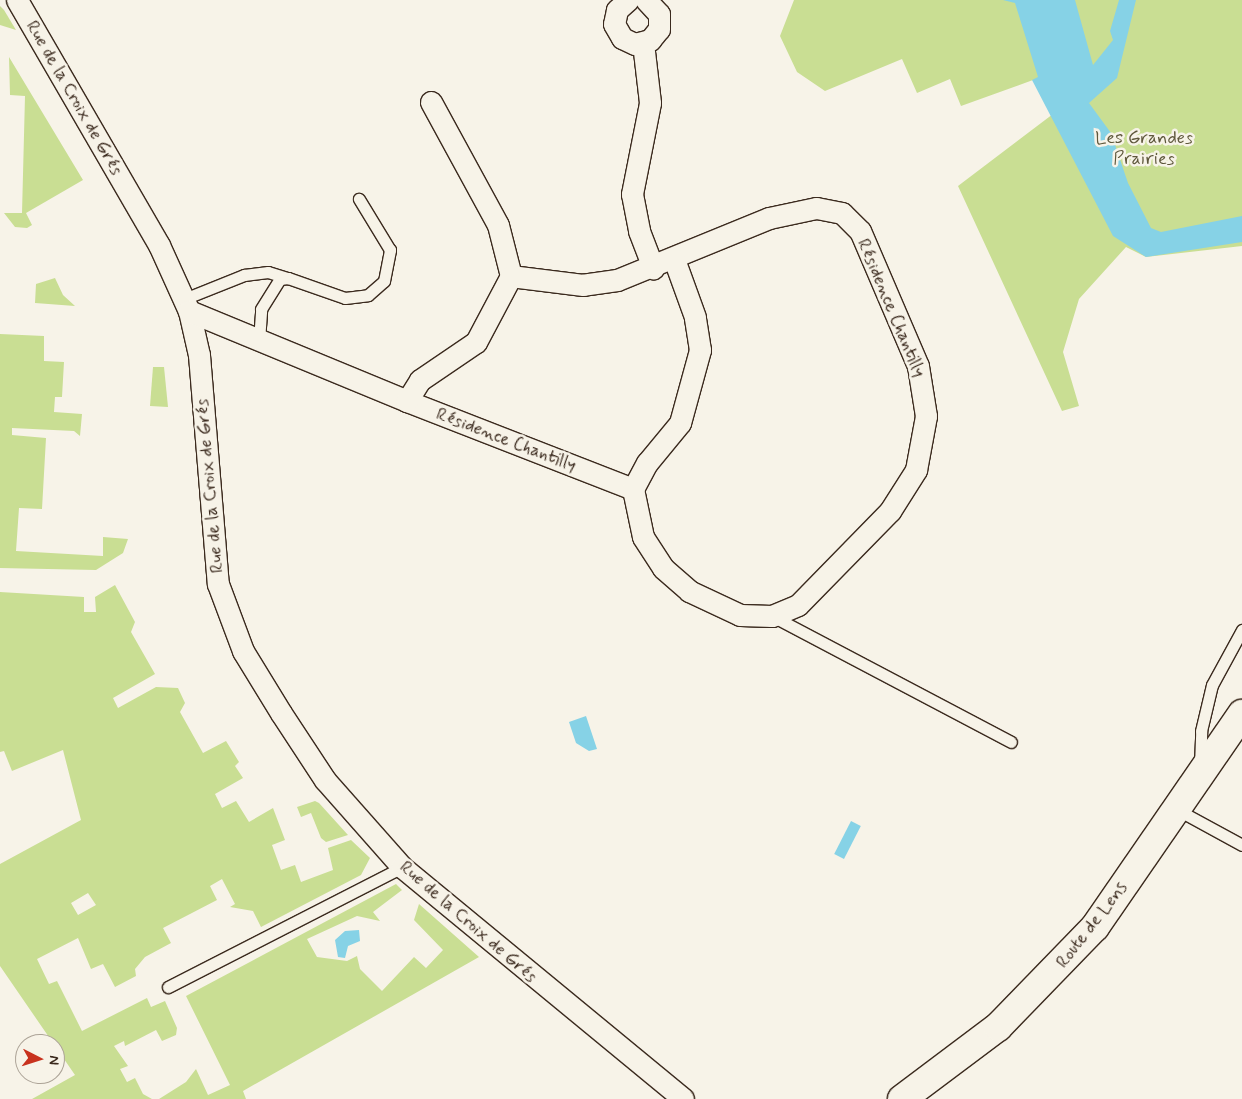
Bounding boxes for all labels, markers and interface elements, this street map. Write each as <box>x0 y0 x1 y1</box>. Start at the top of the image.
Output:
street label: Rue de la Croix de Grés <box>21 17 127 179</box>
park label: Les Grandes Prairies <box>1094 128 1194 170</box>
street label: Résidence Chantilly <box>850 232 932 384</box>
street label: Rue de la Croix de Grés <box>192 398 228 574</box>
street label: Résidence Chantilly <box>429 402 583 478</box>
street label: Rue de la Croix de Grés <box>395 856 541 988</box>
street label: Route de Lens <box>1052 878 1132 972</box>
north arrow <box>15 1034 65 1084</box>
text: N <box>45 1055 63 1066</box>

